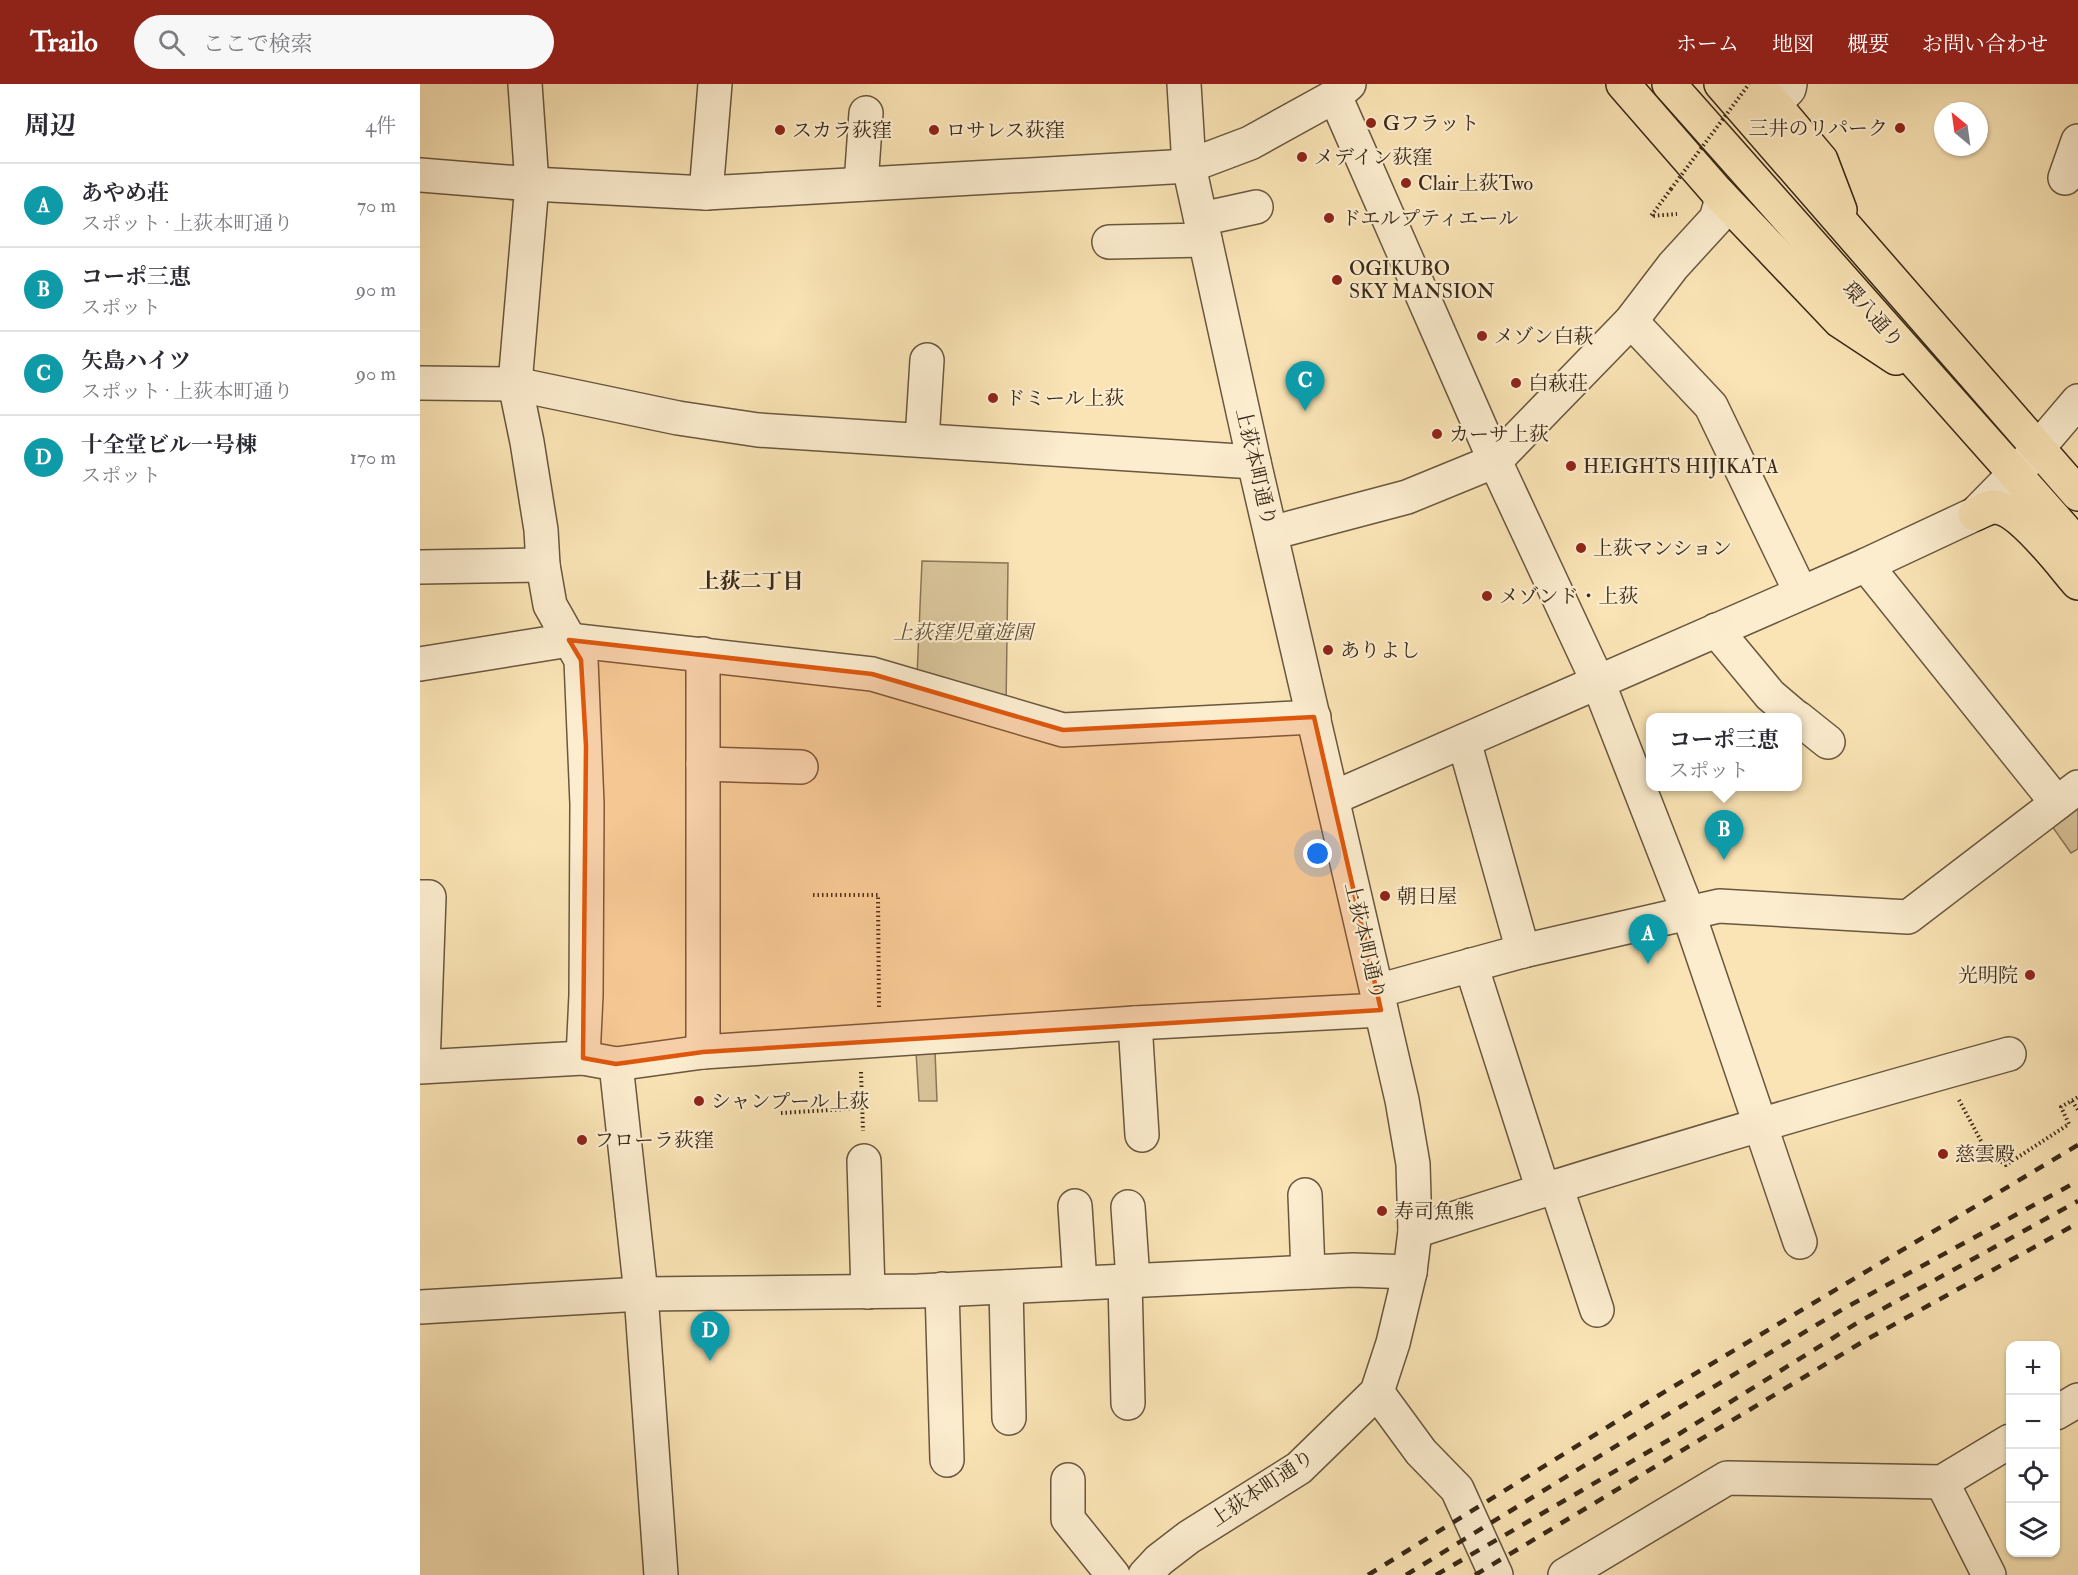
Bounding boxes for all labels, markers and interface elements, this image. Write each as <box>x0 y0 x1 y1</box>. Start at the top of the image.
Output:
search box <box>134 15 554 69</box>
text: Trailo <box>30 25 98 60</box>
icon: search <box>155 26 188 59</box>
text: ここで検索 <box>203 30 313 58</box>
text: ホーム <box>1676 31 1739 58</box>
text: 地図 <box>1772 31 1814 58</box>
text: 概要 <box>1847 31 1889 58</box>
text: お問い合わせ <box>1922 31 2048 58</box>
north arrow <box>1934 102 1988 156</box>
text: 周辺 <box>24 110 76 142</box>
place label: Gフラット <box>1383 111 1479 136</box>
text: 4件 <box>365 113 396 138</box>
marker: Gフラット <box>1364 116 1378 130</box>
place label: 三井のリパーク <box>1749 116 1888 141</box>
place label: スカラ荻窪 <box>792 118 892 143</box>
place label: ロサレス荻窪 <box>946 118 1065 143</box>
marker: 三井のリパーク <box>1893 121 1907 135</box>
marker: スカラ荻窪 <box>773 123 787 137</box>
marker: ロサレス荻窪 <box>927 123 941 137</box>
place label: メデイン荻窪 <box>1314 145 1433 170</box>
marker: メデイン荻窪 <box>1295 150 1309 164</box>
place label: Clair上荻Two <box>1418 171 1533 196</box>
marker: Clair上荻Two <box>1399 176 1413 190</box>
text: あやめ荘 <box>81 179 169 207</box>
text: A <box>37 193 50 218</box>
text: 70 m <box>357 193 396 218</box>
place label: ドエルプティエール <box>1341 206 1518 231</box>
text: スポット · 上荻本町通り <box>81 211 293 236</box>
marker: ドエルプティエール <box>1322 211 1336 225</box>
place label: OGIKUBO SKY MANSION <box>1349 256 1495 304</box>
text: コーポ三恵 <box>81 263 191 291</box>
marker: OGIKUBO SKY MANSION <box>1330 273 1344 287</box>
text: B <box>37 277 50 302</box>
text: 90 m <box>356 277 396 302</box>
street label: 環八通り <box>1837 277 1909 353</box>
text: スポット <box>81 295 161 320</box>
place label: メゾン白萩 <box>1494 324 1593 349</box>
marker: メゾン白萩 <box>1475 329 1489 343</box>
text: 矢島ハイツ <box>81 347 191 375</box>
text: C <box>36 361 51 386</box>
text: 90 m <box>356 361 396 386</box>
pin: C <box>1286 362 1324 411</box>
place label: 白萩荘 <box>1528 371 1588 396</box>
marker: 白萩荘 <box>1509 376 1523 390</box>
text: スポット · 上荻本町通り <box>81 379 293 404</box>
place label: ドミール上荻 <box>1005 386 1125 411</box>
marker: ドミール上荻 <box>986 391 1000 405</box>
street label: 上荻本町通り <box>1230 406 1282 528</box>
place label: カーサ上荻 <box>1449 422 1549 447</box>
marker: カーサ上荻 <box>1430 427 1444 441</box>
text: 十全堂ビル一号棟 <box>81 431 257 459</box>
text: D <box>35 445 52 470</box>
text: 170 m <box>350 445 396 470</box>
place label: HEIGHTS HIJIKATA <box>1583 454 1779 479</box>
marker: HEIGHTS HIJIKATA <box>1564 459 1578 473</box>
text: スポット <box>81 463 161 488</box>
place label: 上荻マンション <box>1593 536 1732 561</box>
marker: 上荻マンション <box>1574 541 1588 555</box>
district label: 上荻二丁目 <box>699 568 804 595</box>
place label: メゾンド・上荻 <box>1499 584 1638 609</box>
marker: メゾンド・上荻 <box>1480 589 1494 603</box>
park label: 上荻窪児童遊園 <box>893 620 1036 645</box>
place label: ありよし <box>1340 638 1420 663</box>
marker: ありよし <box>1321 643 1335 657</box>
popup <box>1646 713 1802 791</box>
text: コーポ三恵 <box>1669 726 1779 754</box>
text: スポット <box>1669 758 1749 783</box>
pin: B <box>1704 810 1744 860</box>
your location <box>1303 839 1332 868</box>
street label: 上荻本町通り <box>1339 880 1391 1002</box>
place label: 朝日屋 <box>1397 884 1457 909</box>
marker: 朝日屋 <box>1378 889 1392 903</box>
pin: A <box>1628 914 1668 964</box>
place label: 光明院 <box>1958 963 2018 988</box>
marker: 光明院 <box>2023 968 2037 982</box>
place label: シャンプール上荻 <box>711 1089 870 1114</box>
marker: シャンプール上荻 <box>692 1094 706 1108</box>
place label: フローラ荻窪 <box>594 1128 714 1153</box>
marker: フローラ荻窪 <box>575 1133 589 1147</box>
place label: 慈雲殿 <box>1955 1142 2015 1167</box>
marker: 慈雲殿 <box>1936 1147 1950 1161</box>
place label: 寿司魚熊 <box>1394 1199 1474 1224</box>
marker: 寿司魚熊 <box>1375 1204 1389 1218</box>
pin: D <box>690 1312 730 1361</box>
map controls <box>2006 1341 2060 1557</box>
button: + <box>2006 1341 2060 1395</box>
button: − <box>2006 1395 2060 1449</box>
street label: 上荻本町通り <box>1205 1444 1319 1532</box>
button: locate <box>2006 1449 2060 1503</box>
button: layers <box>2006 1503 2060 1557</box>

